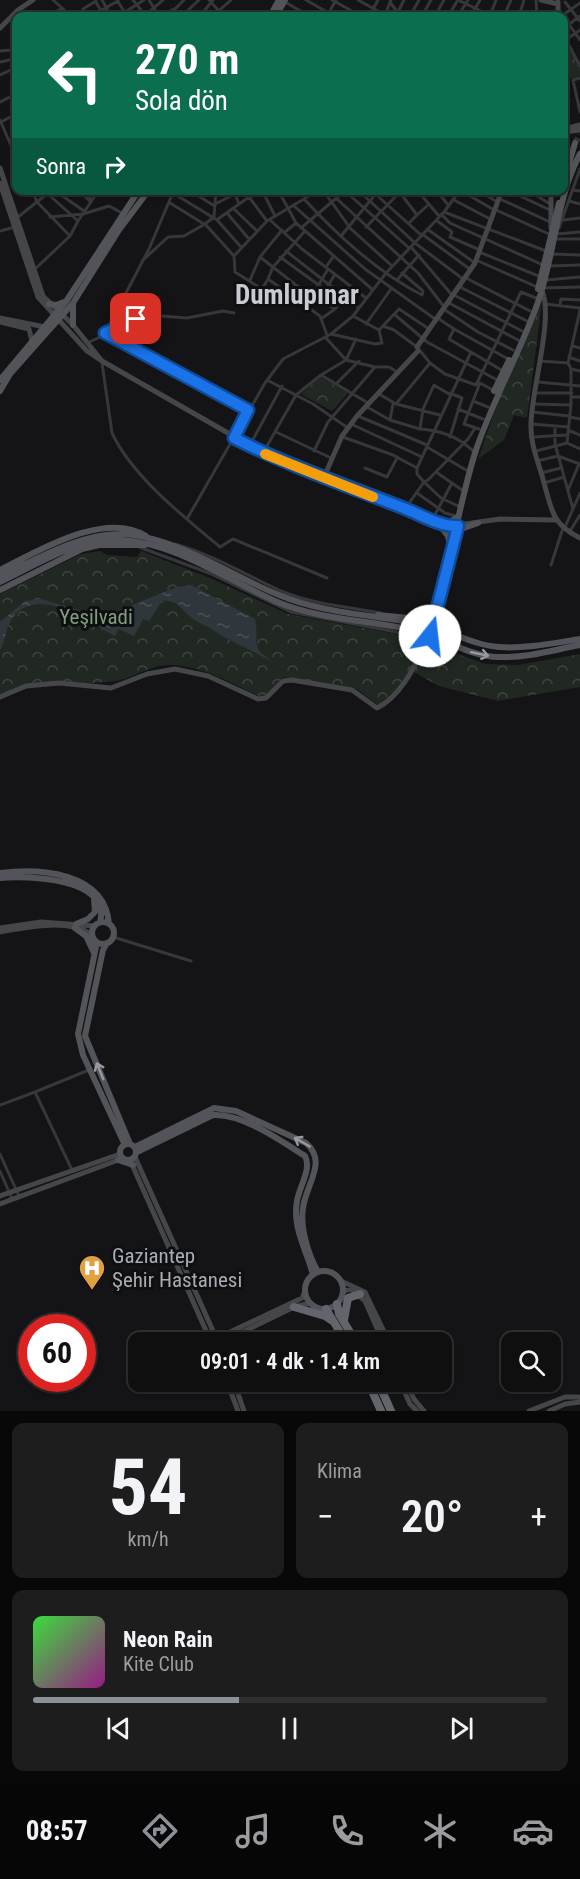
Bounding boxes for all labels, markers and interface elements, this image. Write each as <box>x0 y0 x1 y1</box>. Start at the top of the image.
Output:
text: 270 m <box>135 35 240 84</box>
icon: left <box>36 36 114 114</box>
text: Sola dön <box>135 85 228 117</box>
icon: right <box>98 150 131 183</box>
text: Sonra <box>36 154 86 179</box>
district label: Dumlupınar <box>235 279 359 311</box>
pin <box>110 293 161 344</box>
icon: arrive <box>119 302 152 335</box>
position arrow <box>398 604 462 668</box>
park label: Yeşilvadi <box>59 605 133 629</box>
one-way arrow <box>470 649 489 660</box>
one-way arrow <box>94 1062 105 1080</box>
one-way arrow <box>294 1136 311 1148</box>
place label: Gaziantep Şehir Hastanesi <box>112 1244 242 1292</box>
hospital icon: Gaziantep Şehir Hastanesi <box>77 1253 107 1291</box>
speed limit sign: 60 <box>18 1314 96 1392</box>
map controls <box>501 1332 561 1392</box>
button: search <box>501 1332 561 1392</box>
text: 09:01 · 4 dk · 1.4 km <box>200 1349 380 1374</box>
text: 54 <box>109 1442 187 1533</box>
text: Klima <box>317 1459 362 1483</box>
text: 20° <box>401 1490 463 1543</box>
text: − <box>317 1497 334 1536</box>
text: + <box>531 1497 547 1536</box>
text: km/h <box>127 1527 169 1551</box>
text: Neon Rain <box>123 1627 213 1652</box>
text: Kite Club <box>123 1652 194 1676</box>
icon: previous <box>102 1712 135 1745</box>
icon: pause <box>273 1712 306 1745</box>
icon: next <box>445 1712 478 1745</box>
icon: directions <box>139 1810 181 1852</box>
icon: music <box>232 1810 274 1852</box>
icon: phone <box>326 1810 368 1852</box>
icon: climate <box>419 1810 461 1852</box>
icon: car <box>512 1810 554 1852</box>
text: 08:57 <box>26 1815 88 1847</box>

